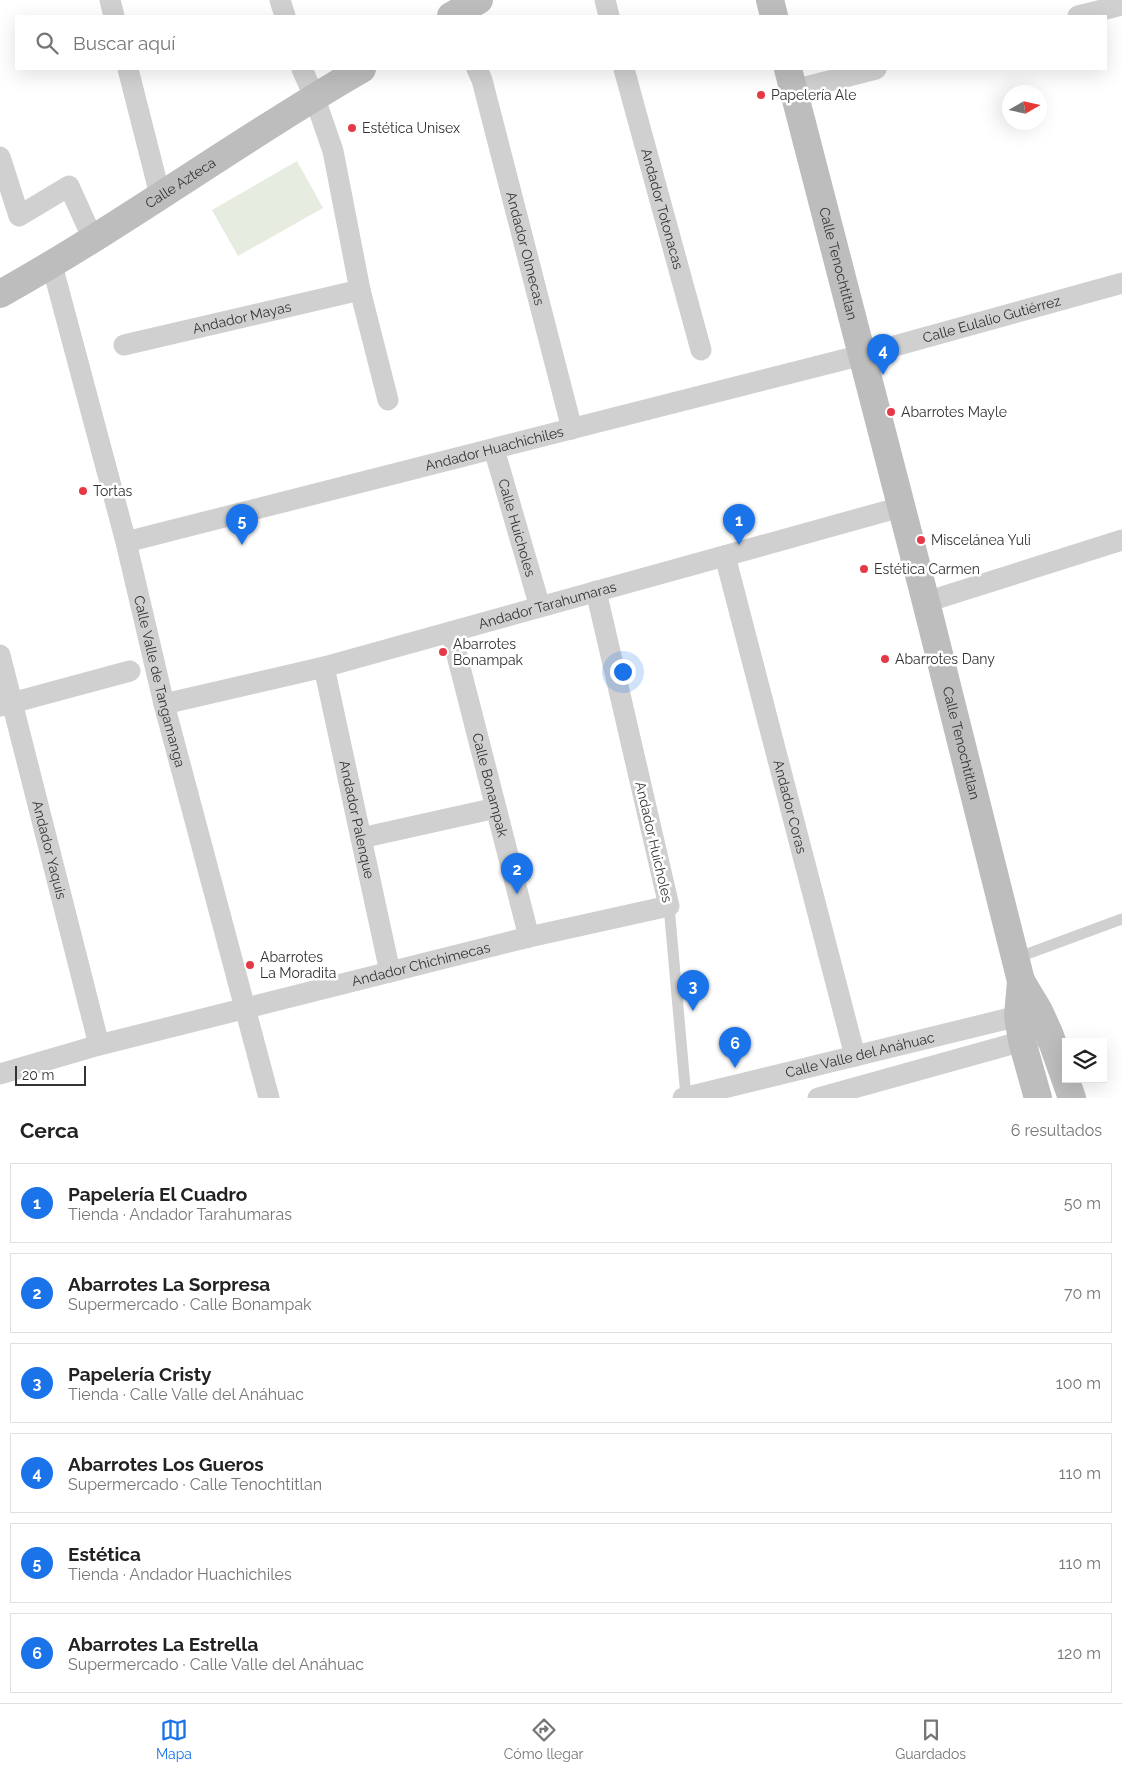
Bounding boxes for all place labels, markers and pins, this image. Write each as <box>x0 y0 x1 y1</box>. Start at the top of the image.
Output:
place label: Papelería Ale <box>771 87 856 103</box>
marker: Papelería Ale <box>755 89 767 101</box>
place label: Estética Unisex <box>362 120 460 136</box>
marker: Estética Unisex <box>346 122 358 134</box>
pin: 4 <box>867 334 899 375</box>
place label: Abarrotes Mayle <box>901 404 1007 420</box>
marker: Abarrotes Mayle <box>885 406 897 418</box>
place label: Tortas <box>93 483 133 499</box>
marker: Tortas <box>77 485 89 497</box>
pin: 5 <box>226 504 258 545</box>
pin: 1 <box>723 504 755 545</box>
place label: Miscelánea Yuli <box>931 532 1031 548</box>
marker: Miscelánea Yuli <box>915 534 927 546</box>
place label: Estética Carmen <box>874 561 980 577</box>
marker: Estética Carmen <box>858 563 870 575</box>
place label: Abarrotes Bonampak <box>453 636 524 668</box>
marker: Abarrotes Bonampak <box>437 646 449 658</box>
place label: Abarrotes Dany <box>895 651 995 667</box>
marker: Abarrotes Dany <box>879 653 891 665</box>
pin: 2 <box>501 853 533 894</box>
place label: Abarrotes La Moradita <box>260 949 336 981</box>
marker: Abarrotes La Moradita <box>244 959 256 971</box>
pin: 3 <box>677 970 709 1011</box>
pin: 6 <box>719 1027 751 1068</box>

